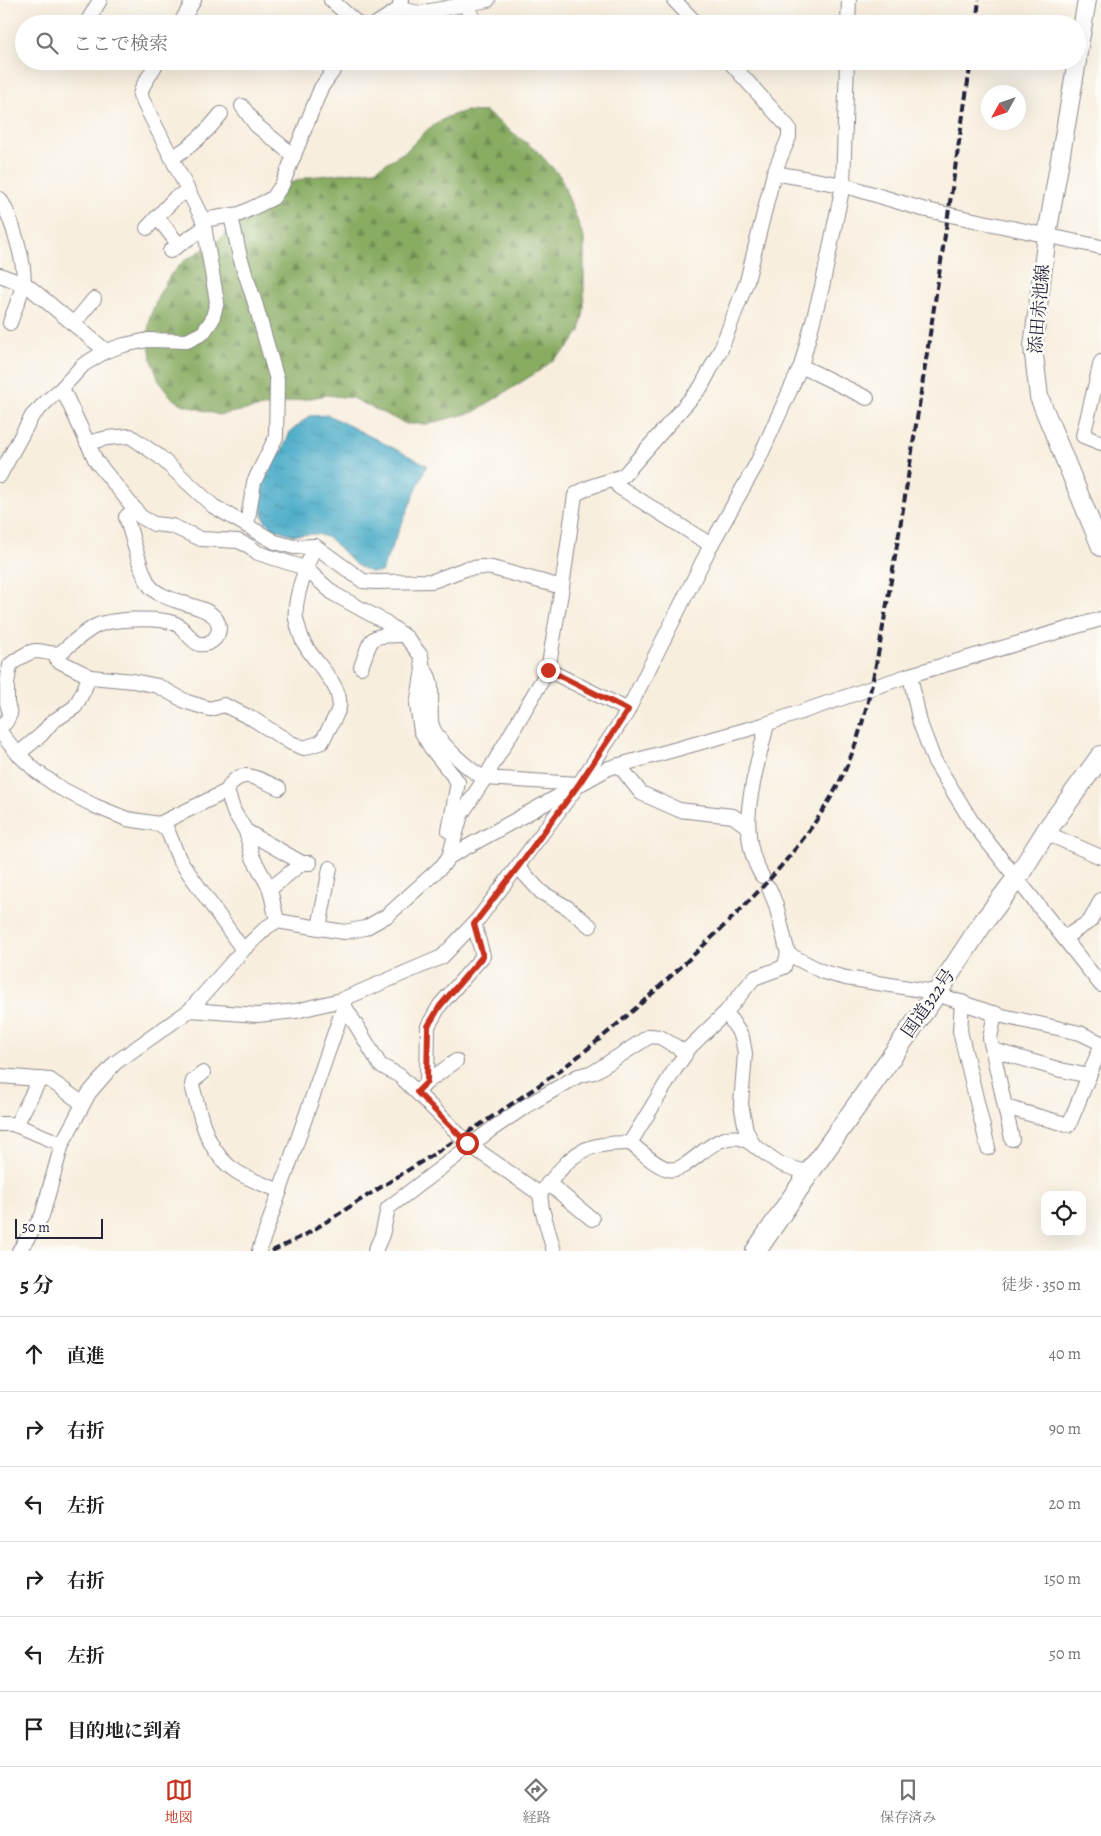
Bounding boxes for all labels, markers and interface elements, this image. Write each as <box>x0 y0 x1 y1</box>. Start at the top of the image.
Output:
search box <box>15 15 1086 70</box>
icon: search <box>33 29 61 57</box>
text: ここで検索 <box>73 31 168 57</box>
north arrow <box>981 85 1026 130</box>
street label: 添田赤池線 <box>1023 263 1055 355</box>
route end <box>537 659 560 682</box>
street label: 国道322号 <box>896 964 960 1042</box>
route start <box>456 1132 479 1155</box>
map controls <box>1041 1191 1086 1236</box>
button: locate <box>1041 1191 1086 1236</box>
scale bar <box>15 1216 102 1239</box>
text: 50 m <box>22 1218 50 1237</box>
text: 5 分 <box>20 1271 54 1299</box>
text: 徒歩 · 350 m <box>1001 1274 1081 1296</box>
icon: ahead <box>20 1340 48 1368</box>
text: 直進 <box>67 1343 105 1369</box>
text: 40 m <box>1049 1343 1081 1365</box>
icon: right <box>20 1415 48 1443</box>
text: 右折 <box>67 1418 105 1444</box>
text: 90 m <box>1049 1418 1081 1440</box>
icon: left <box>20 1490 48 1518</box>
text: 左折 <box>67 1493 105 1519</box>
text: 20 m <box>1048 1493 1081 1515</box>
icon: right <box>20 1565 48 1593</box>
text: 右折 <box>67 1568 105 1594</box>
text: 150 m <box>1044 1568 1081 1590</box>
icon: left <box>20 1640 48 1668</box>
text: 左折 <box>67 1643 105 1669</box>
text: 50 m <box>1049 1643 1081 1665</box>
icon: arrive <box>20 1715 48 1743</box>
text: 目的地に到着 <box>67 1718 181 1744</box>
tab: 地図 <box>165 1776 193 1827</box>
tab: 経路 <box>522 1776 550 1827</box>
tab: 保存済み <box>880 1776 936 1827</box>

